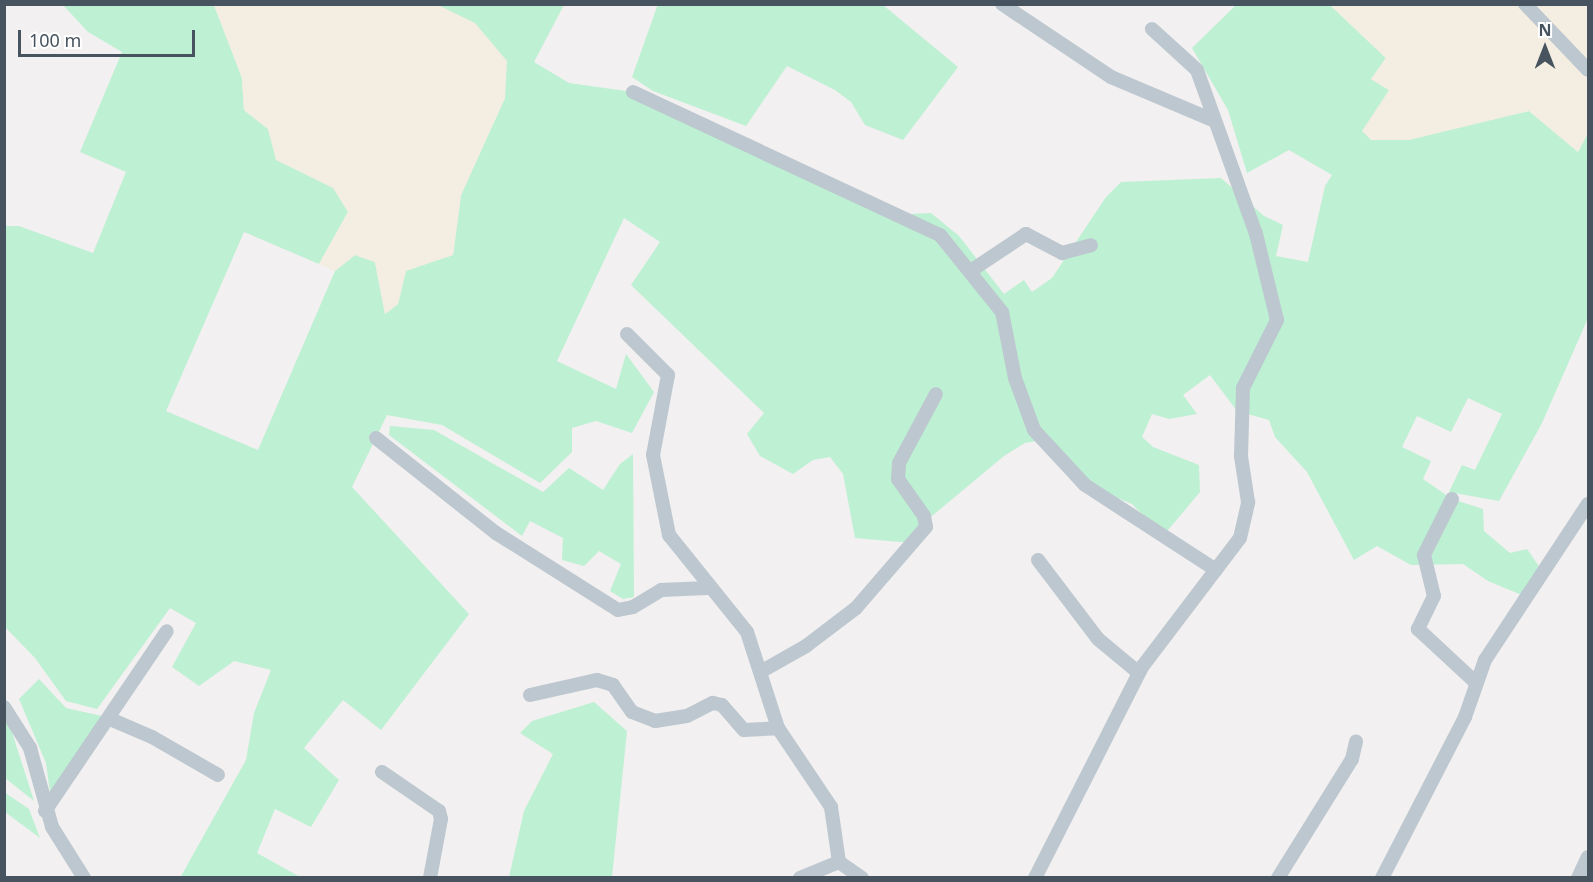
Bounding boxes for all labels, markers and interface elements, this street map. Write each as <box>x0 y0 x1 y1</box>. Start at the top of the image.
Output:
scale bar <box>21 18 198 56</box>
north arrow <box>1515 18 1575 78</box>
text: N <box>1538 19 1552 41</box>
text: 100 m <box>29 28 81 52</box>

